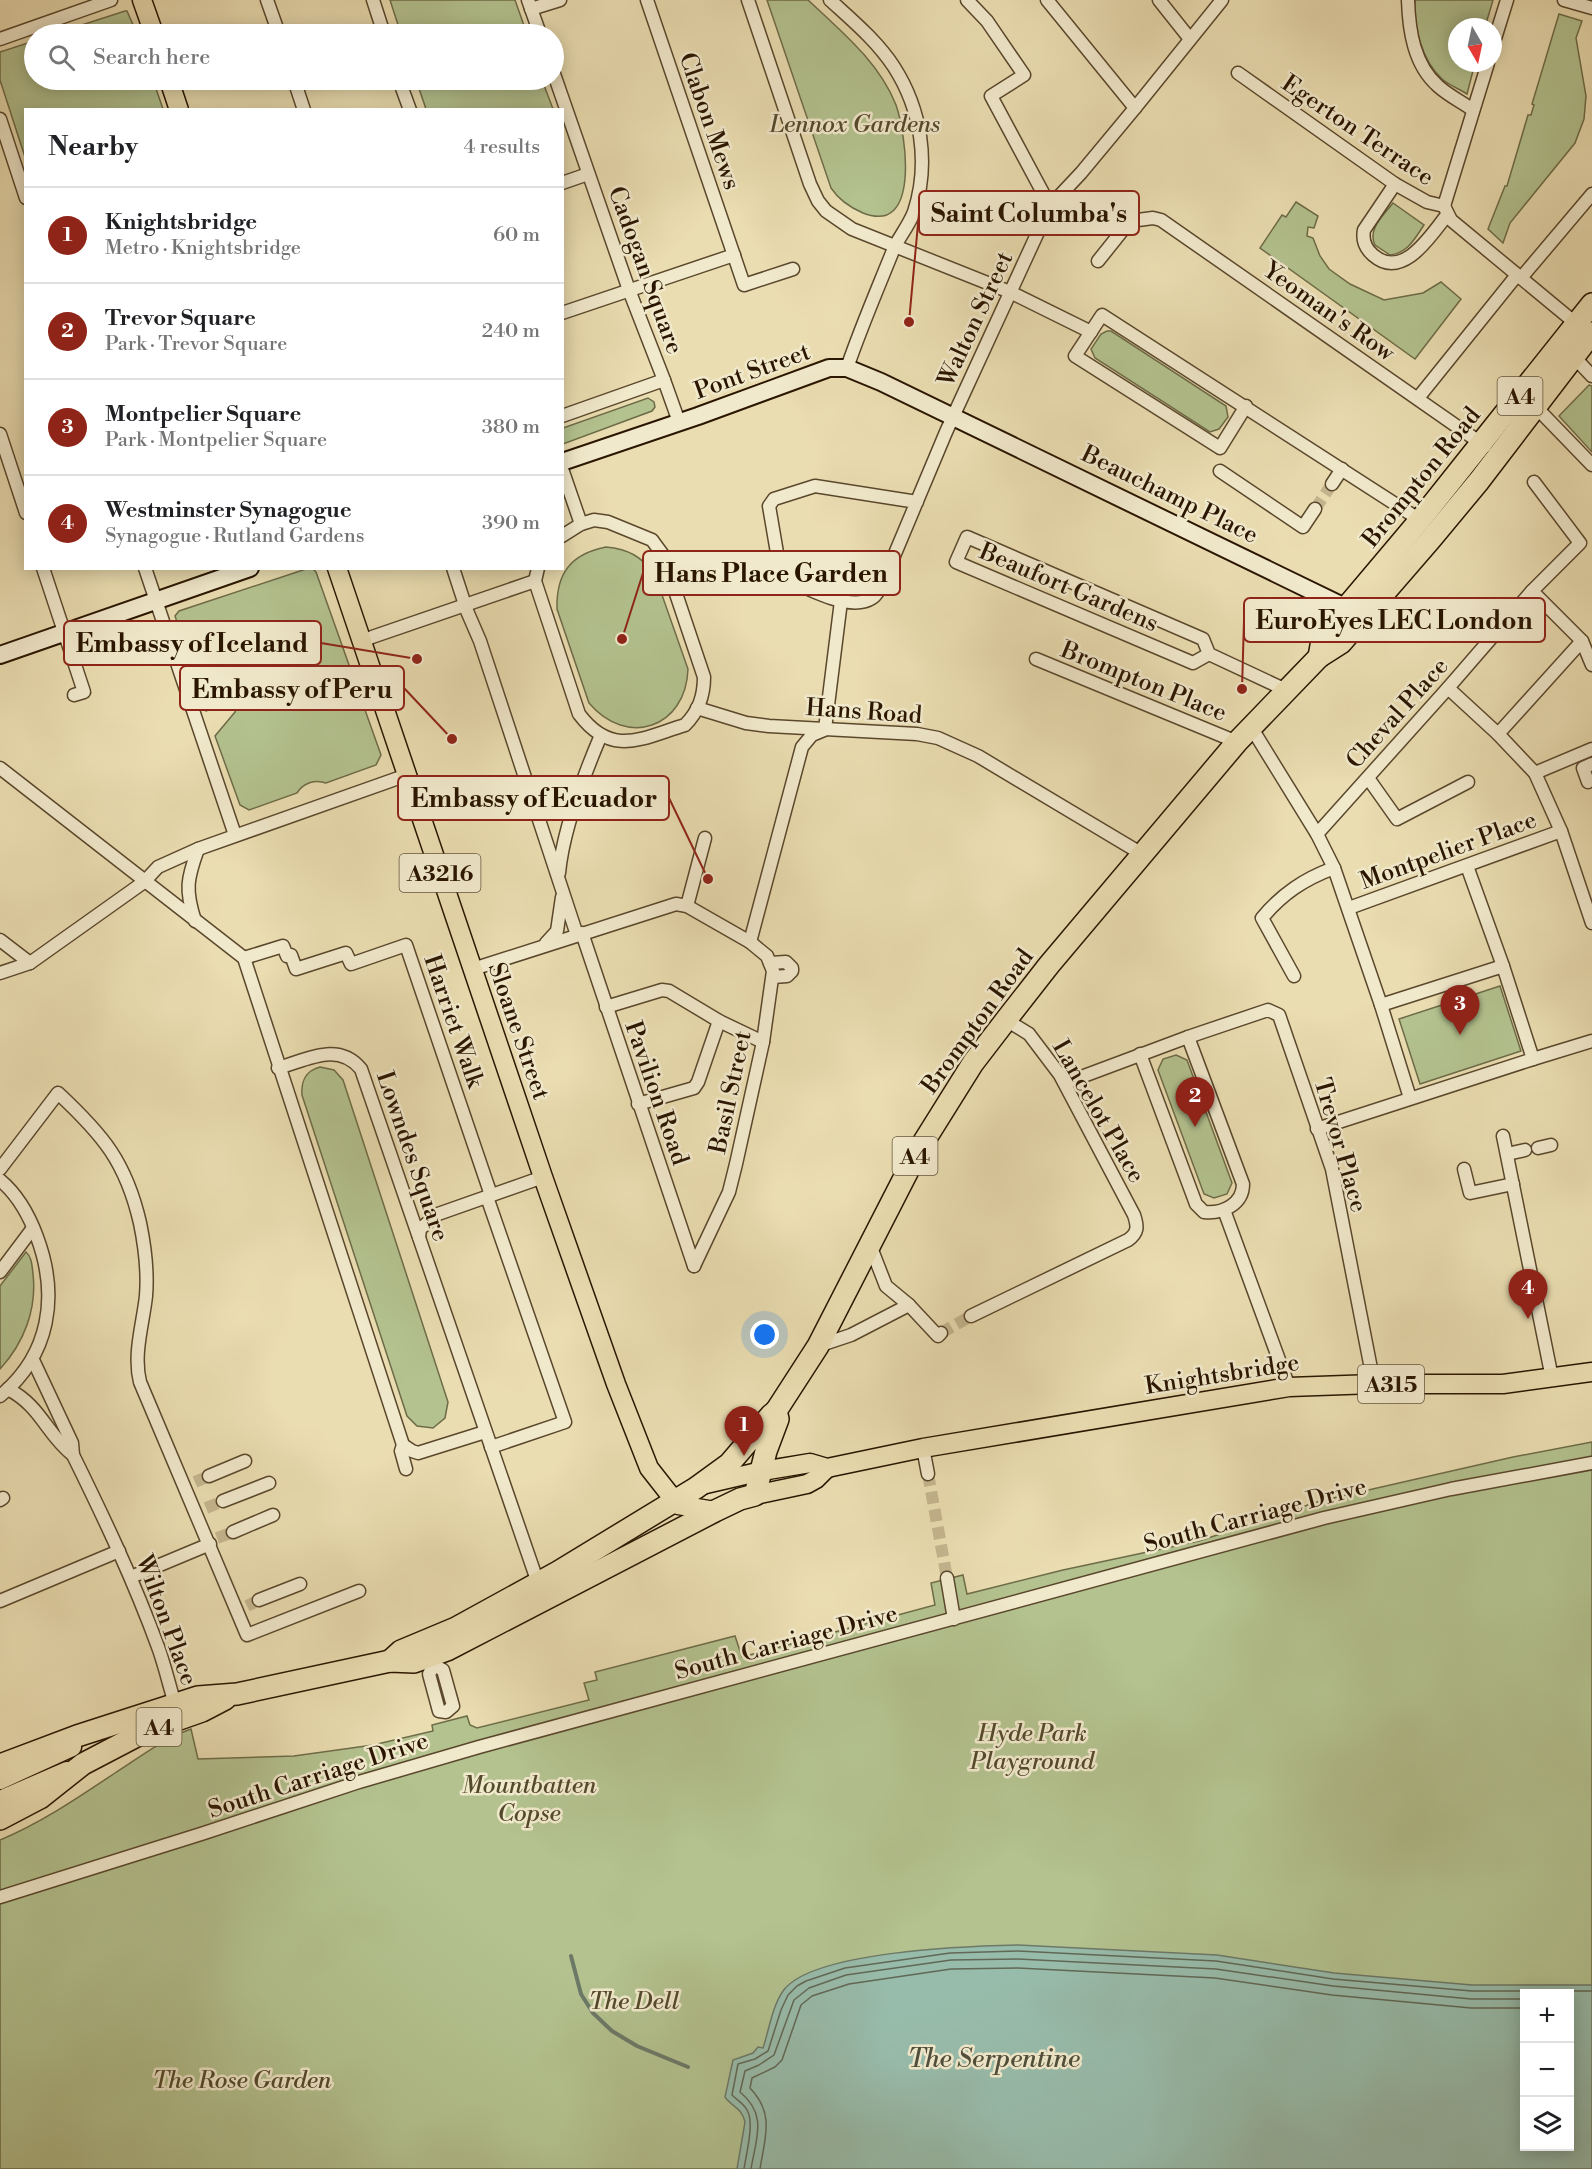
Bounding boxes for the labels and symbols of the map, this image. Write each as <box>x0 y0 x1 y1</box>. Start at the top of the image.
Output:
north arrow <box>1448 18 1502 72</box>
street label: Clabon Mews <box>672 49 746 194</box>
street label: Egerton Terrace <box>1276 69 1439 193</box>
park label: Lennox Gardens <box>769 110 940 140</box>
street label: Cadogan Square <box>601 182 689 358</box>
callout: Saint Columba's <box>919 191 1139 235</box>
text: Saint Columba's <box>931 198 1127 230</box>
street label: Walton Street <box>931 247 1020 393</box>
street label: Yeoman's Row <box>1255 254 1401 369</box>
street label: Pont Street <box>690 337 815 407</box>
road number: A4 <box>1498 377 1543 415</box>
street label: Brompton Road <box>1355 401 1488 555</box>
street label: Beauchamp Place <box>1075 439 1263 551</box>
street label: Beaufort Gardens <box>974 536 1163 639</box>
callout: Hans Place Garden <box>643 551 900 595</box>
text: Hans Place Garden <box>654 558 888 590</box>
callout: EuroEyes LEC London <box>1244 598 1545 642</box>
text: EuroEyes LEC London <box>1255 605 1533 637</box>
callout: Embassy of Iceland <box>64 621 321 665</box>
text: Embassy of Iceland <box>76 628 309 660</box>
street label: Brompton Place <box>1055 635 1231 729</box>
street label: Cheval Place <box>1340 652 1455 775</box>
callout: Embassy of Peru <box>180 666 404 710</box>
text: Embassy of Peru <box>192 674 392 706</box>
street label: Hans Road <box>805 693 924 731</box>
callout: Embassy of Ecuador <box>398 776 669 820</box>
text: Embassy of Ecuador <box>411 783 657 815</box>
street label: Montpelier Place <box>1356 805 1541 897</box>
road number: A3216 <box>400 854 480 892</box>
street label: Brompton Road <box>915 943 1041 1101</box>
street label: Harriet Walk <box>416 951 490 1093</box>
street label: Sloane Street <box>481 959 556 1104</box>
pin: 3 <box>1440 986 1480 1035</box>
street label: Pavilion Road <box>617 1017 695 1170</box>
street label: Basil Street <box>703 1028 759 1157</box>
street label: Lancelot Place <box>1045 1035 1151 1188</box>
street label: Lowndes Square <box>369 1067 455 1245</box>
street label: Trevor Place <box>1307 1075 1373 1216</box>
pin: 2 <box>1176 1078 1214 1127</box>
road number: A4 <box>892 1137 938 1175</box>
pin: 4 <box>1508 1270 1547 1319</box>
your location <box>750 1320 779 1349</box>
street label: Knightsbridge <box>1143 1348 1301 1402</box>
road number: A315 <box>1358 1365 1424 1403</box>
pin: 1 <box>724 1406 764 1456</box>
street label: South Carriage Drive <box>1140 1472 1370 1560</box>
street label: Wilton Place <box>128 1550 204 1690</box>
street label: South Carriage Drive <box>671 1599 901 1687</box>
road number: A4 <box>136 1708 182 1746</box>
park label: Hyde Park Playground <box>969 1719 1096 1777</box>
street label: South Carriage Drive <box>204 1726 432 1826</box>
park label: Mountbatten Copse <box>462 1771 597 1829</box>
park label: The Dell <box>589 1987 679 2017</box>
water label: The Serpentine <box>908 2043 1080 2075</box>
park label: The Rose Garden <box>153 2066 332 2096</box>

